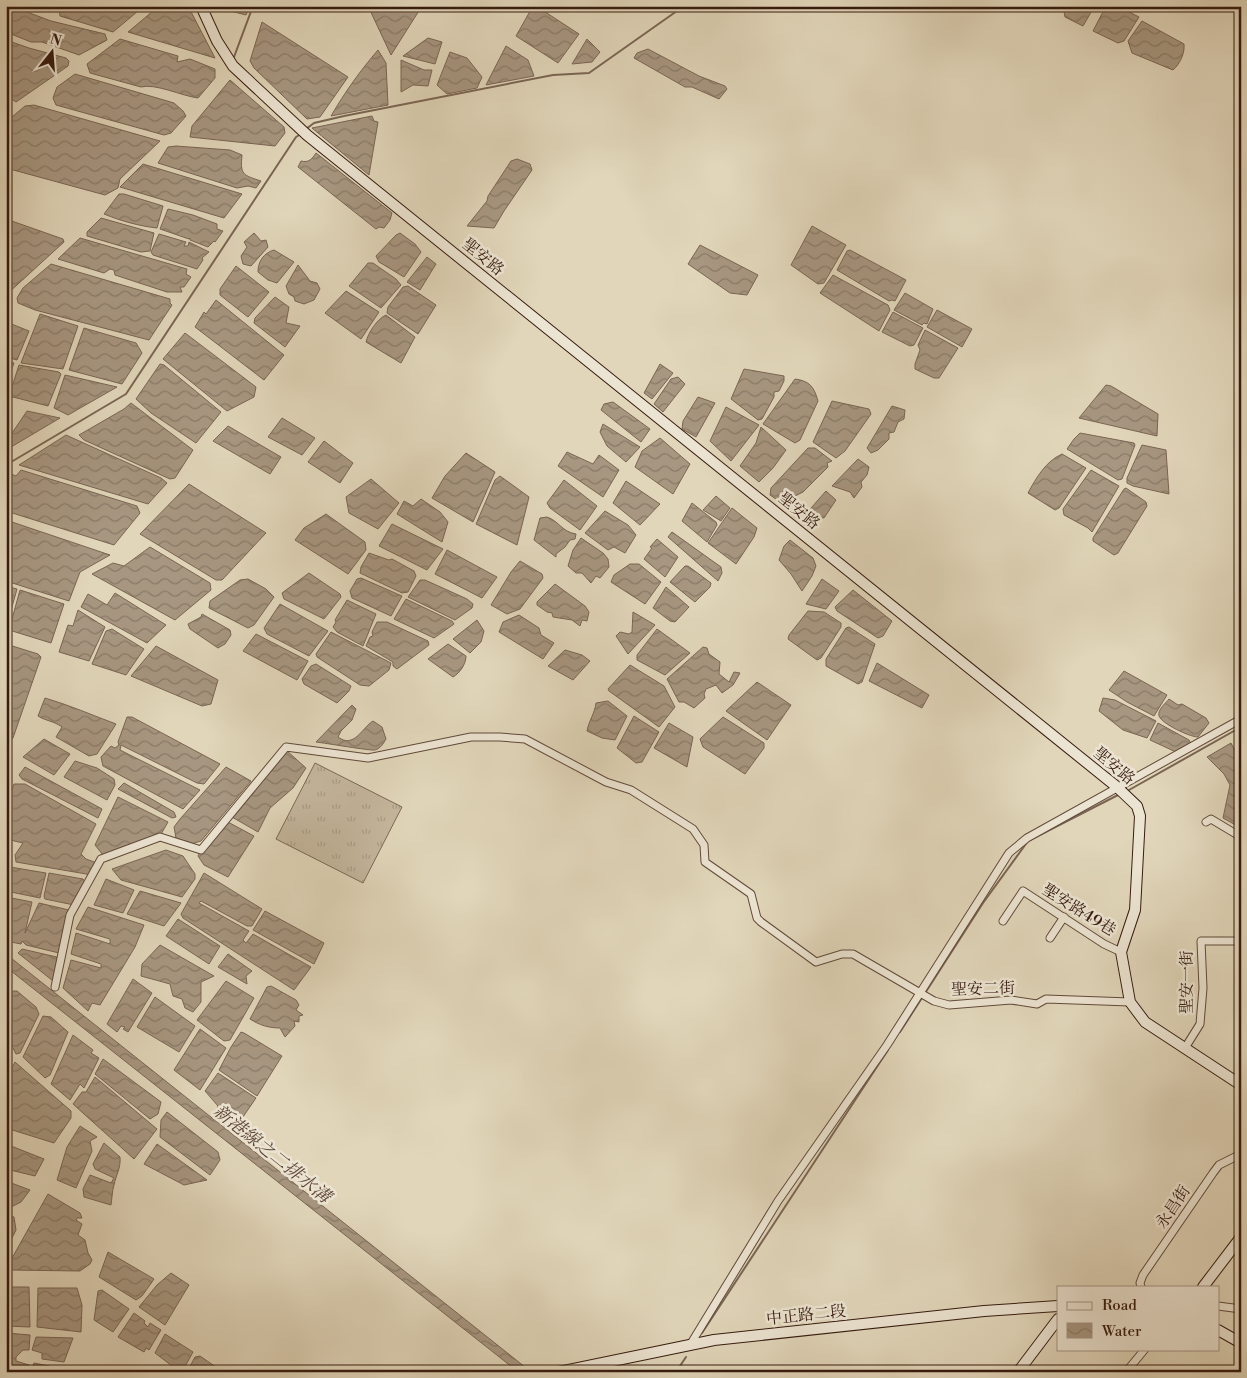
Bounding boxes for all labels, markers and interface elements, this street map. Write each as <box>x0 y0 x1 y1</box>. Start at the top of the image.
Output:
north arrow <box>28 28 78 78</box>
text: N <box>48 30 63 51</box>
street label: 聖安路 <box>458 234 508 280</box>
street label: 聖安路 <box>774 488 824 534</box>
street label: 聖安路 <box>1089 743 1139 789</box>
street label: 聖安路49巷 <box>1038 879 1120 941</box>
street label: 聖安一街 <box>1177 950 1197 1014</box>
street label: 聖安二街 <box>951 978 1015 1000</box>
water label: 新港線之二排水溝 <box>209 1100 338 1210</box>
street label: 永昌街 <box>1151 1182 1195 1232</box>
legend <box>1057 1286 1220 1350</box>
text: Road <box>1102 1296 1137 1315</box>
street label: 中正路二段 <box>765 1301 847 1329</box>
text: Water <box>1101 1322 1142 1341</box>

